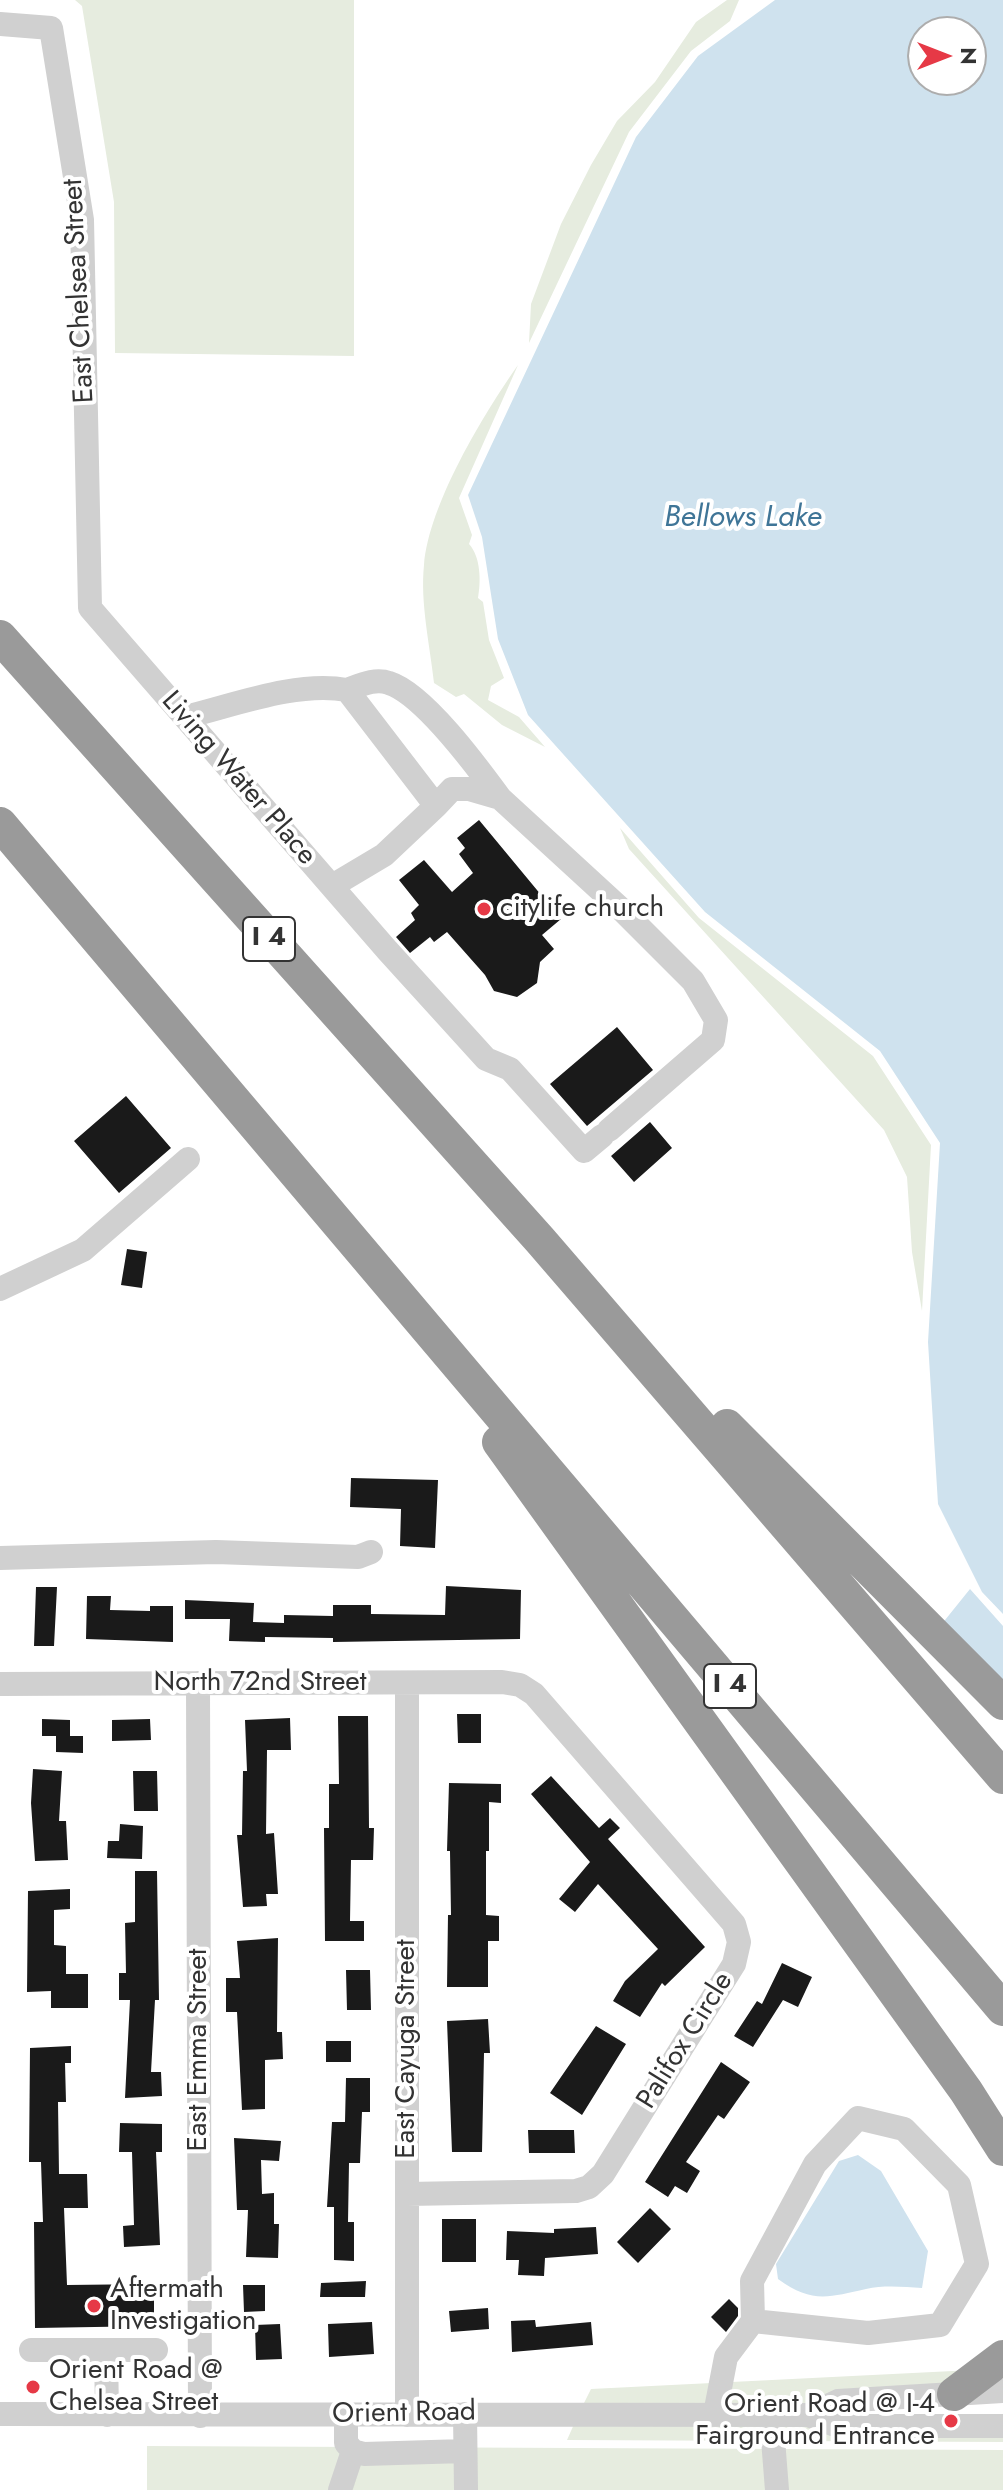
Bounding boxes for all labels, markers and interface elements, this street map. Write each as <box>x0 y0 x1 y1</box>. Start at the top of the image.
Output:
north arrow <box>907 16 987 96</box>
text: N <box>953 47 985 65</box>
street label: East Chelsea Street <box>57 178 103 404</box>
water label: Bellows Lake <box>664 501 822 537</box>
street label: Living Water Place <box>153 685 323 873</box>
place label: citylife church <box>500 892 664 926</box>
marker: citylife church <box>475 900 493 918</box>
road number: I 4 <box>243 917 295 961</box>
road number: I 4 <box>704 1664 756 1708</box>
street label: North 72nd Street <box>154 1666 366 1700</box>
street label: East Cayuga Street <box>390 1939 424 2159</box>
street label: East Emma Street <box>182 1948 216 2152</box>
street label: Palifox Circle <box>631 1967 741 2115</box>
place label: Aftermath Investigation <box>110 2273 256 2339</box>
marker: Aftermath Investigation <box>85 2297 103 2315</box>
place label: Orient Road @ Chelsea Street <box>49 2354 223 2420</box>
marker: Orient Road @ Chelsea Street <box>24 2378 42 2396</box>
place label: Orient Road @ I-4 Fairground Entrance <box>695 2388 935 2454</box>
street label: Orient Road <box>332 2396 476 2432</box>
marker: Orient Road @ I-4 Fairground Entrance <box>942 2412 960 2430</box>

